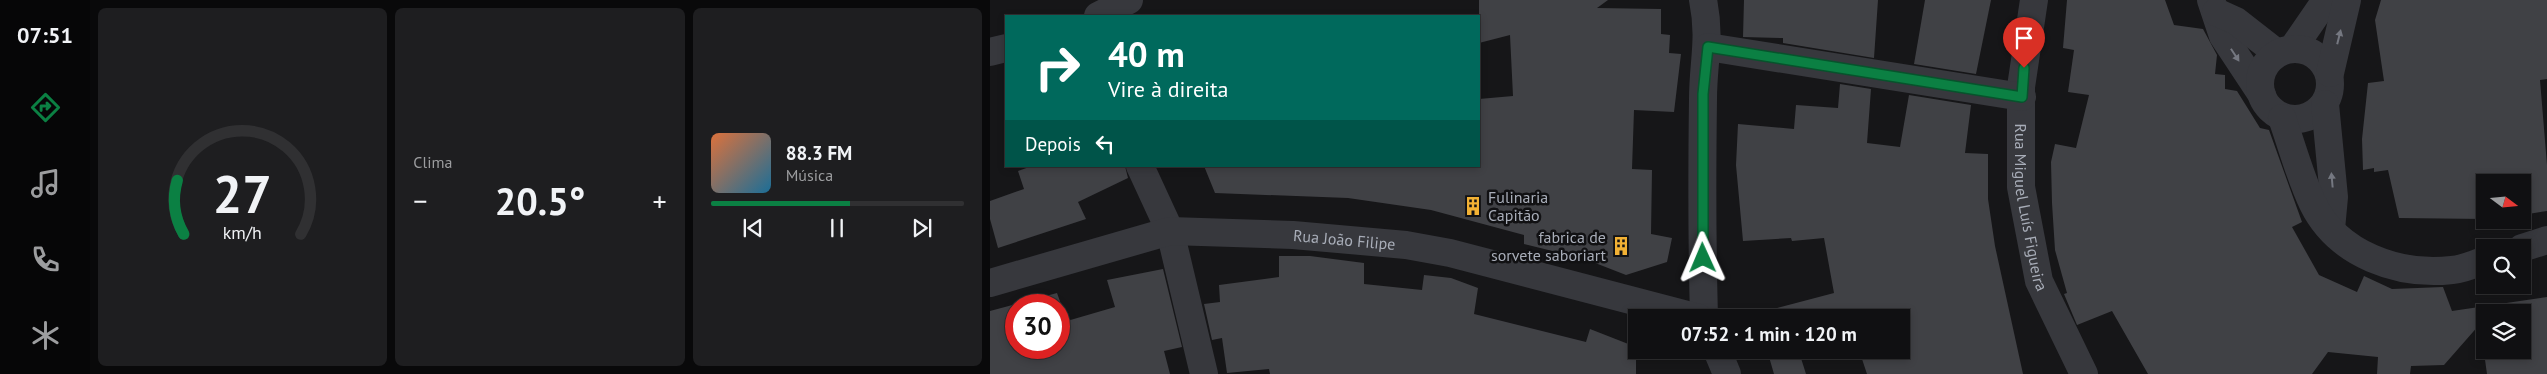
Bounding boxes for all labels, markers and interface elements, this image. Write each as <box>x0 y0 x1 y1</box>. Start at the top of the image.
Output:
pin <box>2003 17 2045 68</box>
text: 07:51 <box>17 21 73 49</box>
icon: arrive <box>2010 24 2038 52</box>
one-way arrow <box>2335 29 2343 44</box>
text: 40 m <box>1108 31 1185 77</box>
icon: right <box>1025 35 1090 100</box>
one-way arrow <box>2231 48 2240 62</box>
text: Vire à direita <box>1108 75 1228 103</box>
icon: directions <box>28 90 63 125</box>
street label: Rua Miguel Luís Figueira <box>2011 124 2052 294</box>
icon: left <box>1091 130 1119 158</box>
text: Depois <box>1025 132 1081 156</box>
text: 88.3 FM <box>786 141 852 165</box>
text: Clima <box>413 152 452 172</box>
text: 27 <box>213 160 272 227</box>
text: Música <box>786 165 833 185</box>
icon: music <box>28 166 63 201</box>
one-way arrow <box>2328 172 2336 188</box>
north arrow <box>2476 174 2531 229</box>
map controls <box>2476 174 2531 359</box>
text: 20.5° <box>495 176 585 225</box>
text: − <box>413 182 427 219</box>
text: + <box>653 182 667 219</box>
place label: Fulinaria Capitão <box>1488 187 1548 225</box>
building icon: Fulinaria Capitão <box>1462 195 1484 217</box>
icon: previous <box>739 214 767 242</box>
icon: pause <box>823 214 851 242</box>
icon: next <box>908 214 936 242</box>
text: km/h <box>223 221 262 244</box>
street label: Rua João Filipe <box>1292 225 1396 254</box>
place label: fabrica de sorvete saboriart <box>1491 227 1607 265</box>
position arrow <box>1676 231 1728 283</box>
building icon: fabrica de sorvete saboriart <box>1610 235 1632 257</box>
button: search <box>2476 239 2531 294</box>
icon: phone <box>28 242 63 277</box>
speed limit sign: 30 <box>1005 294 1070 359</box>
button: layers <box>2476 304 2531 359</box>
icon: climate <box>28 318 63 353</box>
text: 07:52 · 1 min · 120 m <box>1681 322 1857 346</box>

